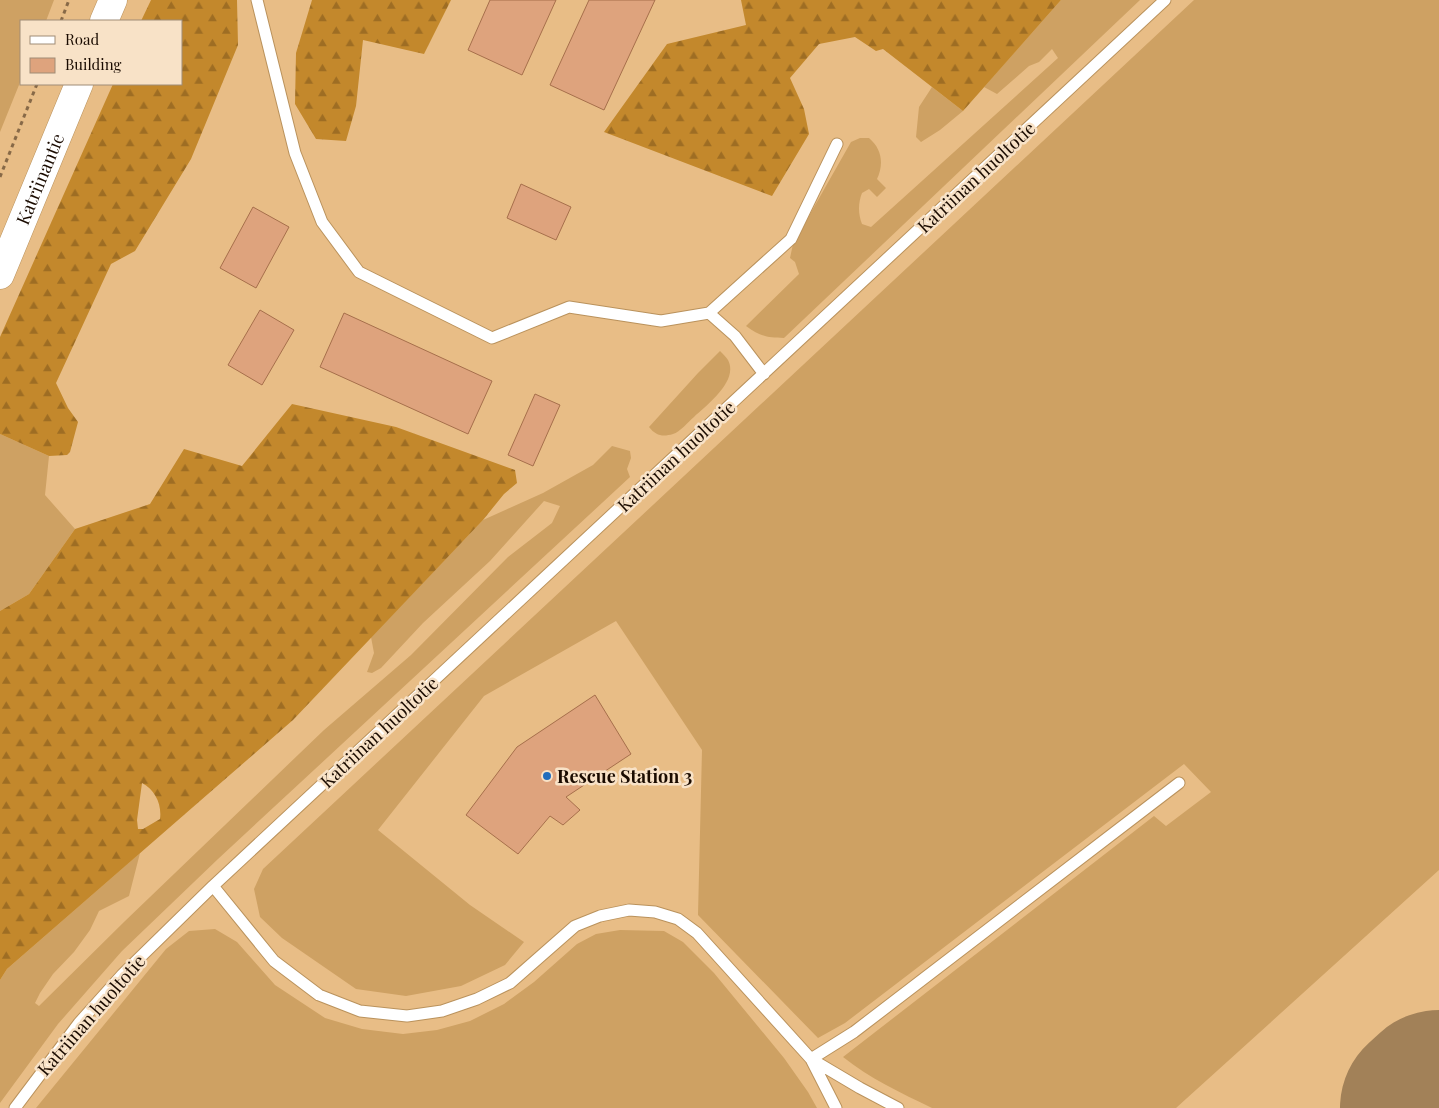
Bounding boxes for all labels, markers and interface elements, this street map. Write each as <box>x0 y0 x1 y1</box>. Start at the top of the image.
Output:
legend <box>20 20 182 85</box>
text: Road <box>65 29 99 49</box>
text: Building <box>65 54 122 74</box>
street label: Katriinan huoltotie <box>912 116 1040 238</box>
street label: Katriinantie <box>10 130 69 228</box>
street label: Katriinan huoltotie <box>612 395 740 517</box>
street label: Katriinan huoltotie <box>315 671 443 793</box>
place label: Rescue Station 3 <box>557 764 692 788</box>
marker: Rescue Station 3 <box>541 770 553 782</box>
street label: Katriinan huoltotie <box>32 949 150 1081</box>

